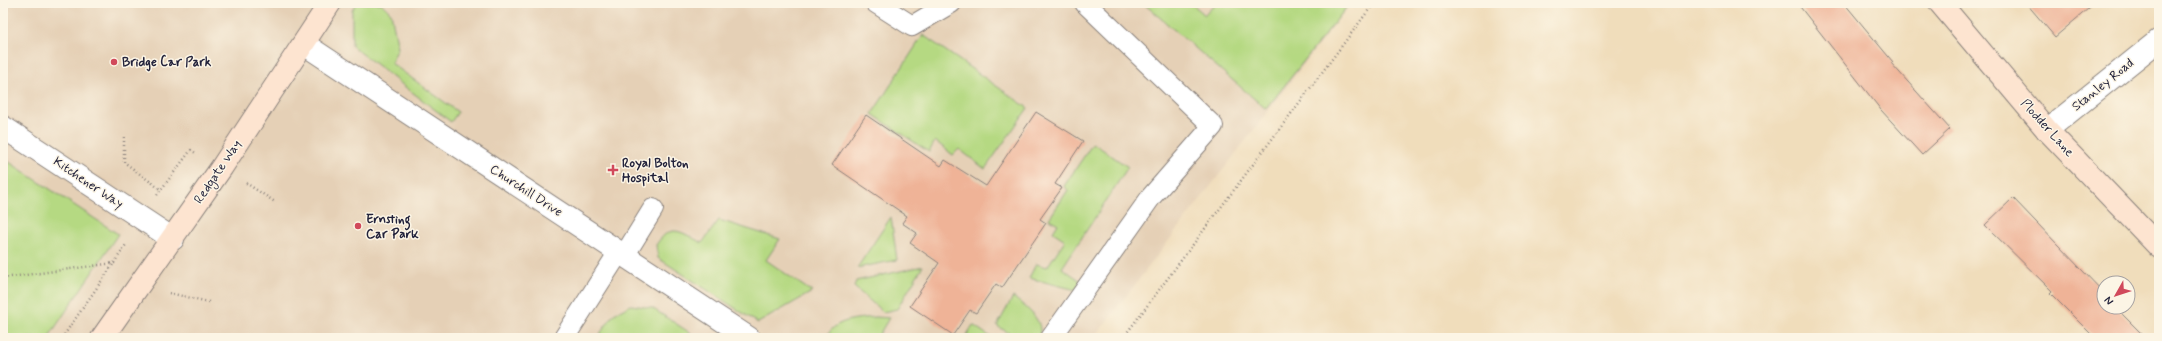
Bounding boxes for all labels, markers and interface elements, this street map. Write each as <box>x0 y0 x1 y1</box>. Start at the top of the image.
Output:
place label: Bridge Car Park <box>122 54 212 72</box>
street label: Stanley Road <box>2069 55 2137 115</box>
marker: Bridge Car Park <box>109 57 119 67</box>
street label: Plodder Lane <box>2016 95 2078 161</box>
street label: Redgate Way <box>190 137 246 208</box>
street label: Kitchener Way <box>50 153 126 213</box>
place label: Royal Bolton Hospital <box>622 155 689 187</box>
street label: Churchill Drive <box>486 161 566 221</box>
marker: Royal Bolton Hospital <box>607 164 619 176</box>
place label: Ernsting Car Park <box>366 211 419 243</box>
marker: Ernsting Car Park <box>353 221 363 231</box>
north arrow <box>2096 275 2136 315</box>
text: N <box>2101 293 2117 308</box>

